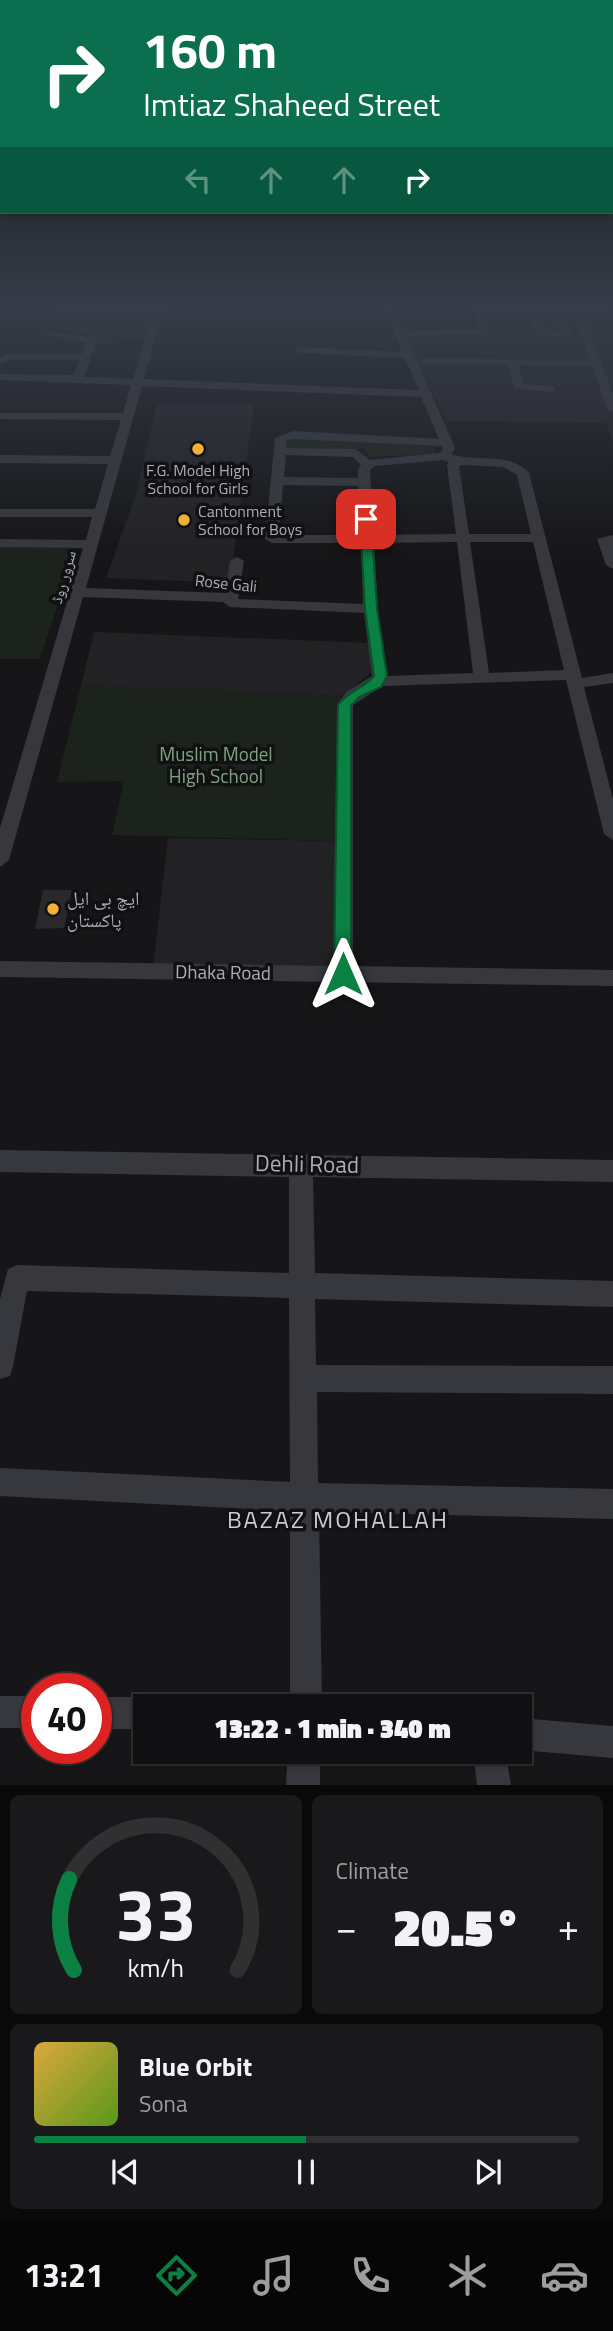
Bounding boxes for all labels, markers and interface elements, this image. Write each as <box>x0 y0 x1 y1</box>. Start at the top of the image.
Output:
text: 160 m <box>143 12 277 87</box>
icon: right <box>28 28 119 119</box>
text: Imtiaz Shaheed Street <box>143 80 440 128</box>
icon: left <box>179 161 217 199</box>
icon: ahead <box>252 161 290 199</box>
icon: ahead <box>325 161 363 199</box>
icon: right <box>398 161 436 199</box>
marker: F.G. Model High School for Girls <box>190 441 206 457</box>
place label: F.G. Model High School for Girls <box>146 458 250 500</box>
pin <box>336 489 396 549</box>
place label: Cantonment School for Boys <box>198 499 302 541</box>
icon: arrive <box>347 500 385 538</box>
marker: Cantonment School for Boys <box>176 512 192 528</box>
street label: سرور روڈ <box>44 548 82 606</box>
street label: Rose Gali <box>194 568 258 598</box>
park label: Muslim Model High School <box>159 739 273 790</box>
place label: ایچ بی ایل پاکستان <box>67 883 140 934</box>
marker: ایچ بی ایل پاکستان <box>45 901 61 917</box>
position arrow <box>306 937 380 1011</box>
street label: Dhaka Road <box>175 956 271 987</box>
street label: Dehli Road <box>255 1145 359 1182</box>
district label: BAZAZ MOHALLAH <box>227 1501 449 1537</box>
speed limit sign: 40 <box>21 1673 112 1764</box>
text: 13:22 · 1 min · 340 m <box>214 1709 451 1748</box>
text: Climate <box>336 1853 409 1888</box>
text: 33 <box>115 1859 197 1969</box>
text: 20.5° <box>393 1887 522 1966</box>
text: − <box>336 1898 357 1956</box>
text: + <box>558 1898 579 1956</box>
text: km/h <box>127 1949 184 1987</box>
text: Blue Orbit <box>139 2047 252 2086</box>
text: Sona <box>139 2086 187 2121</box>
icon: previous <box>106 2153 144 2191</box>
icon: pause <box>287 2153 325 2191</box>
icon: next <box>469 2153 507 2191</box>
text: 13:21 <box>24 2251 104 2299</box>
icon: directions <box>152 2251 201 2300</box>
icon: music <box>249 2251 298 2300</box>
icon: phone <box>346 2251 395 2300</box>
icon: climate <box>443 2251 492 2300</box>
icon: car <box>540 2251 589 2300</box>

